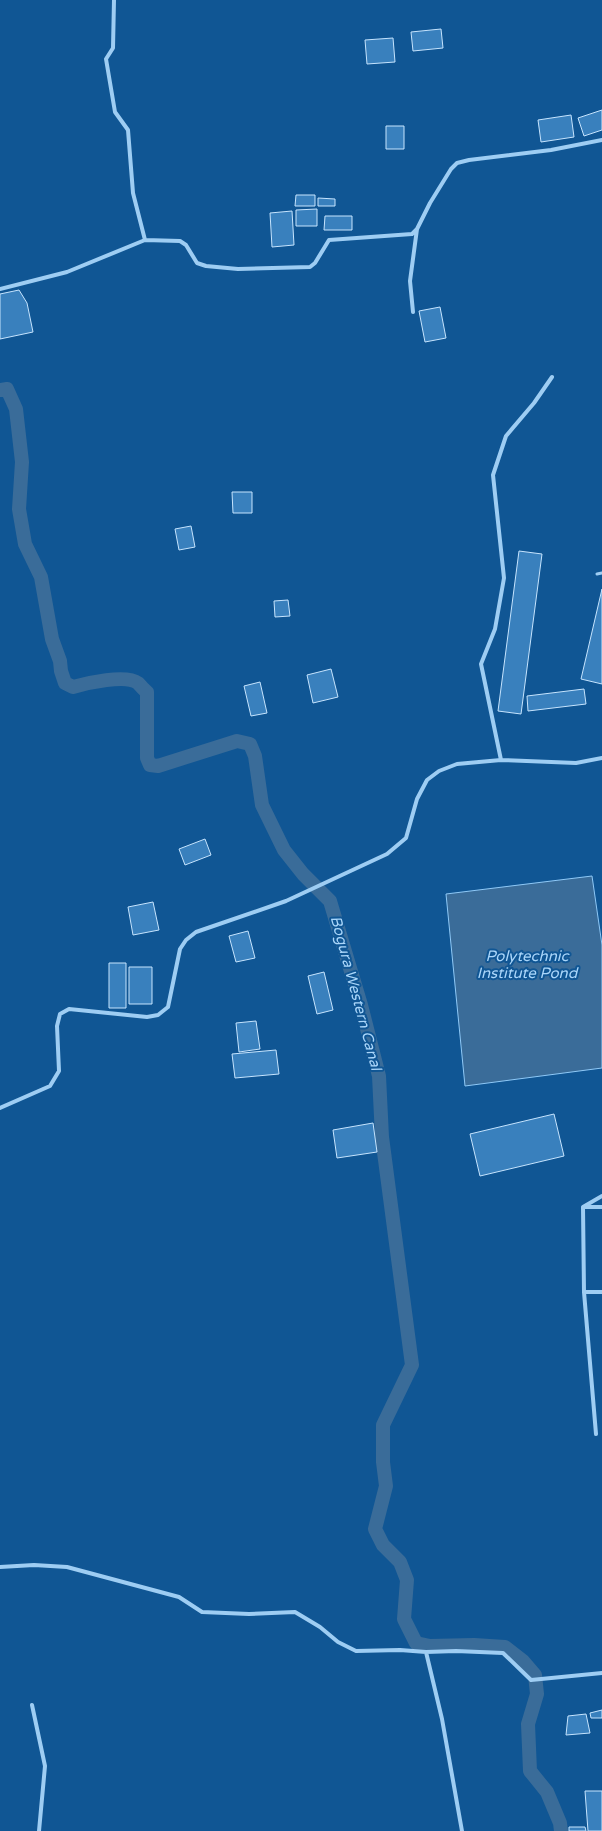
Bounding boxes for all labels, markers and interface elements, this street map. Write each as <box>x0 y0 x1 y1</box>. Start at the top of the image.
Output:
water label: Bogura Western Canal <box>327 914 386 1074</box>
water label: Polytechnic Institute Pond <box>477 947 579 982</box>

